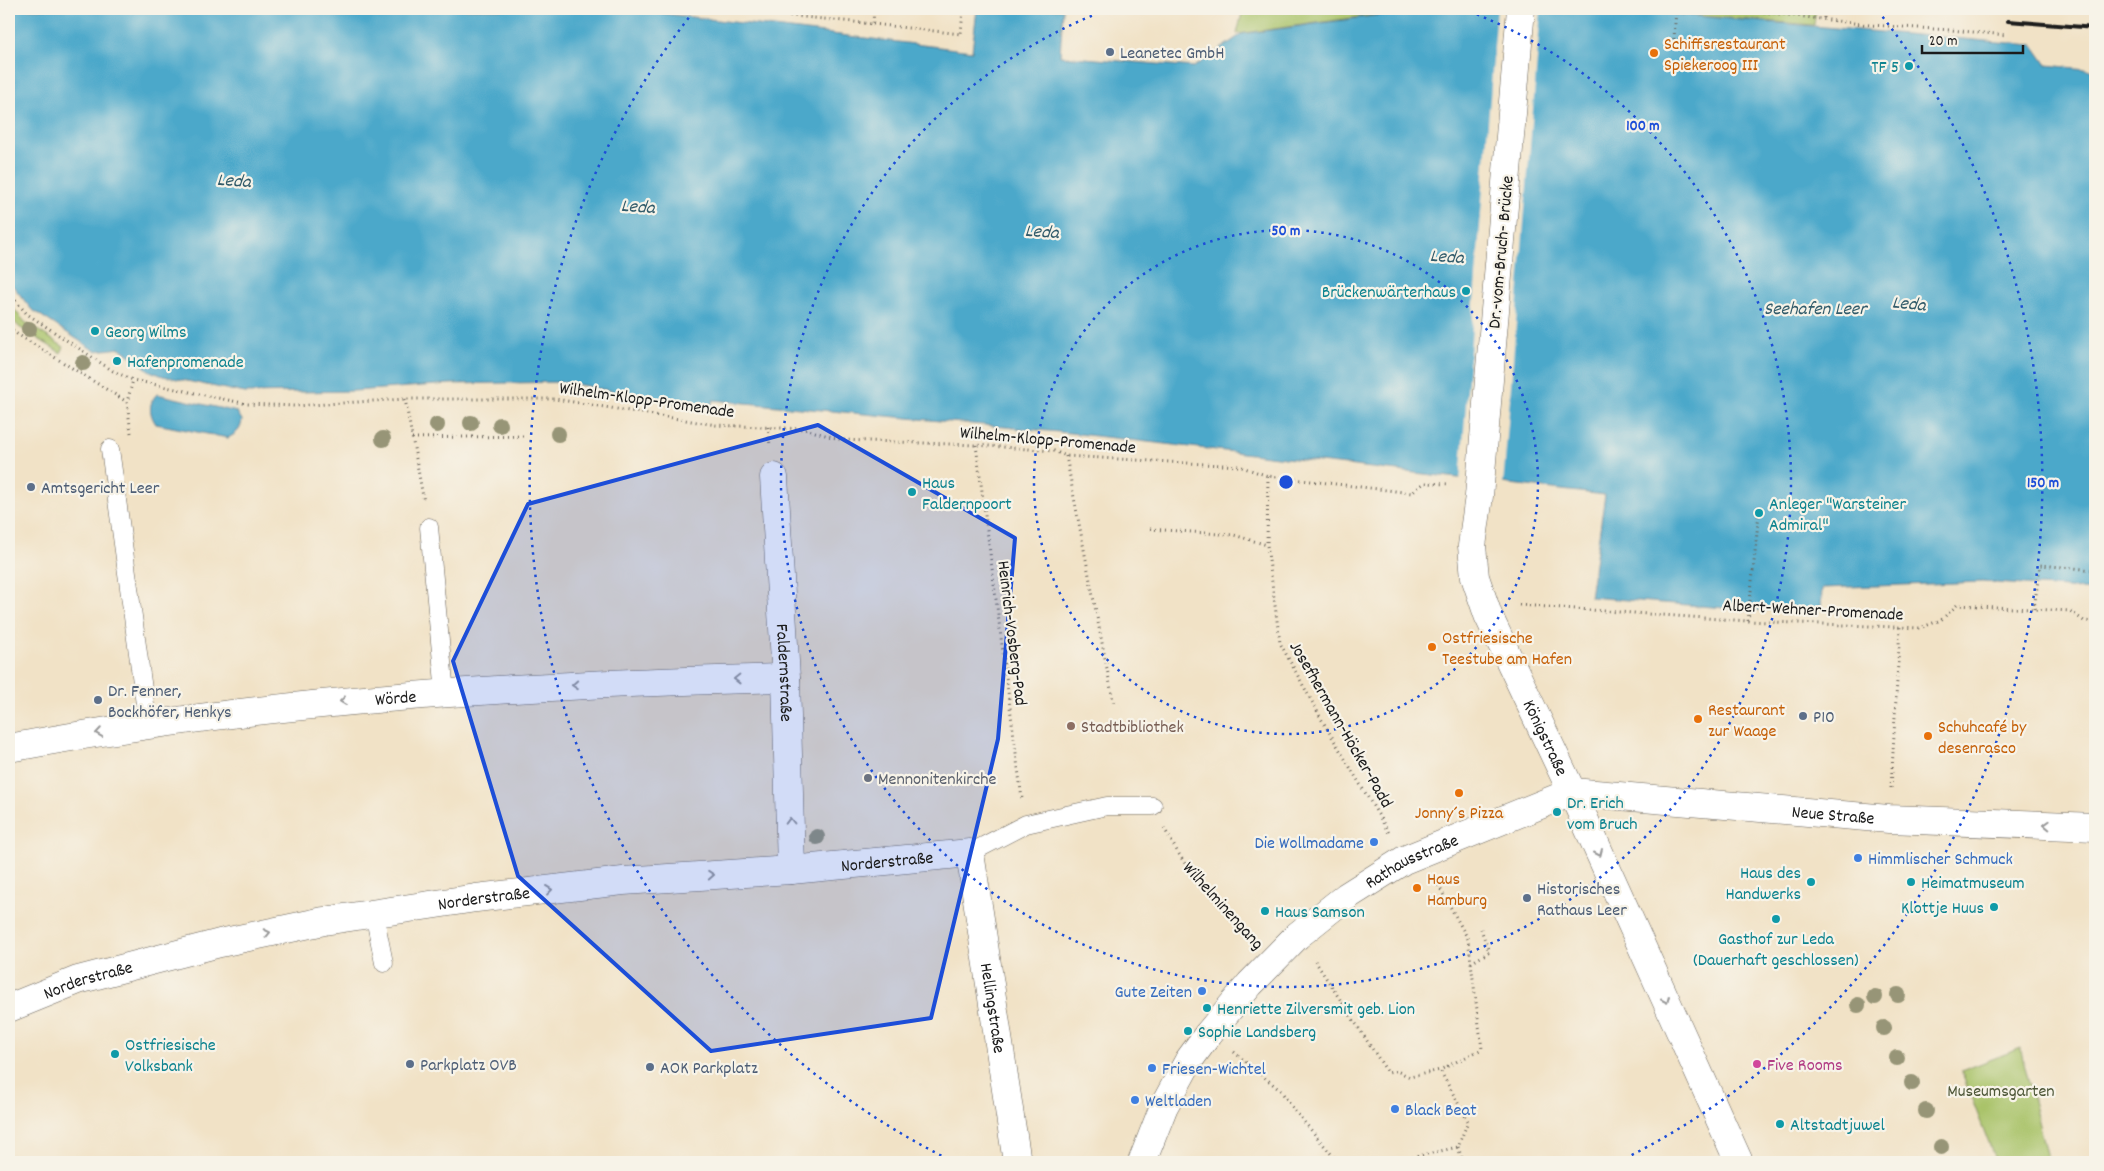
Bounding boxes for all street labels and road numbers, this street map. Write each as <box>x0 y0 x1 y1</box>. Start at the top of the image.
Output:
street label: Dr.-vom-Bruch- Brücke <box>1483 175 1522 330</box>
street label: Wilhelm-Klopp-Promenade <box>558 377 736 426</box>
street label: Wilhelm-Klopp-Promenade <box>959 421 1137 462</box>
street label: Heinrich-Vosberg-Pad <box>989 559 1032 707</box>
street label: Albert-Wehner-Promenade <box>1722 594 1904 629</box>
street label: Faldernstraße <box>768 623 797 722</box>
street label: Josefhermann-Höcker-Padd <box>1282 637 1398 813</box>
street label: Wörde <box>374 686 417 714</box>
street label: Königstraße <box>1515 696 1573 781</box>
street label: Neue Straße <box>1791 801 1875 833</box>
street label: Rathausstraße <box>1361 829 1463 896</box>
street label: Norderstraße <box>840 847 935 880</box>
street label: Wilhelminengang <box>1176 857 1269 956</box>
street label: Norderstraße <box>436 882 531 919</box>
street label: Norderstraße <box>40 956 136 1008</box>
street label: Hellingstraße <box>972 961 1010 1055</box>

